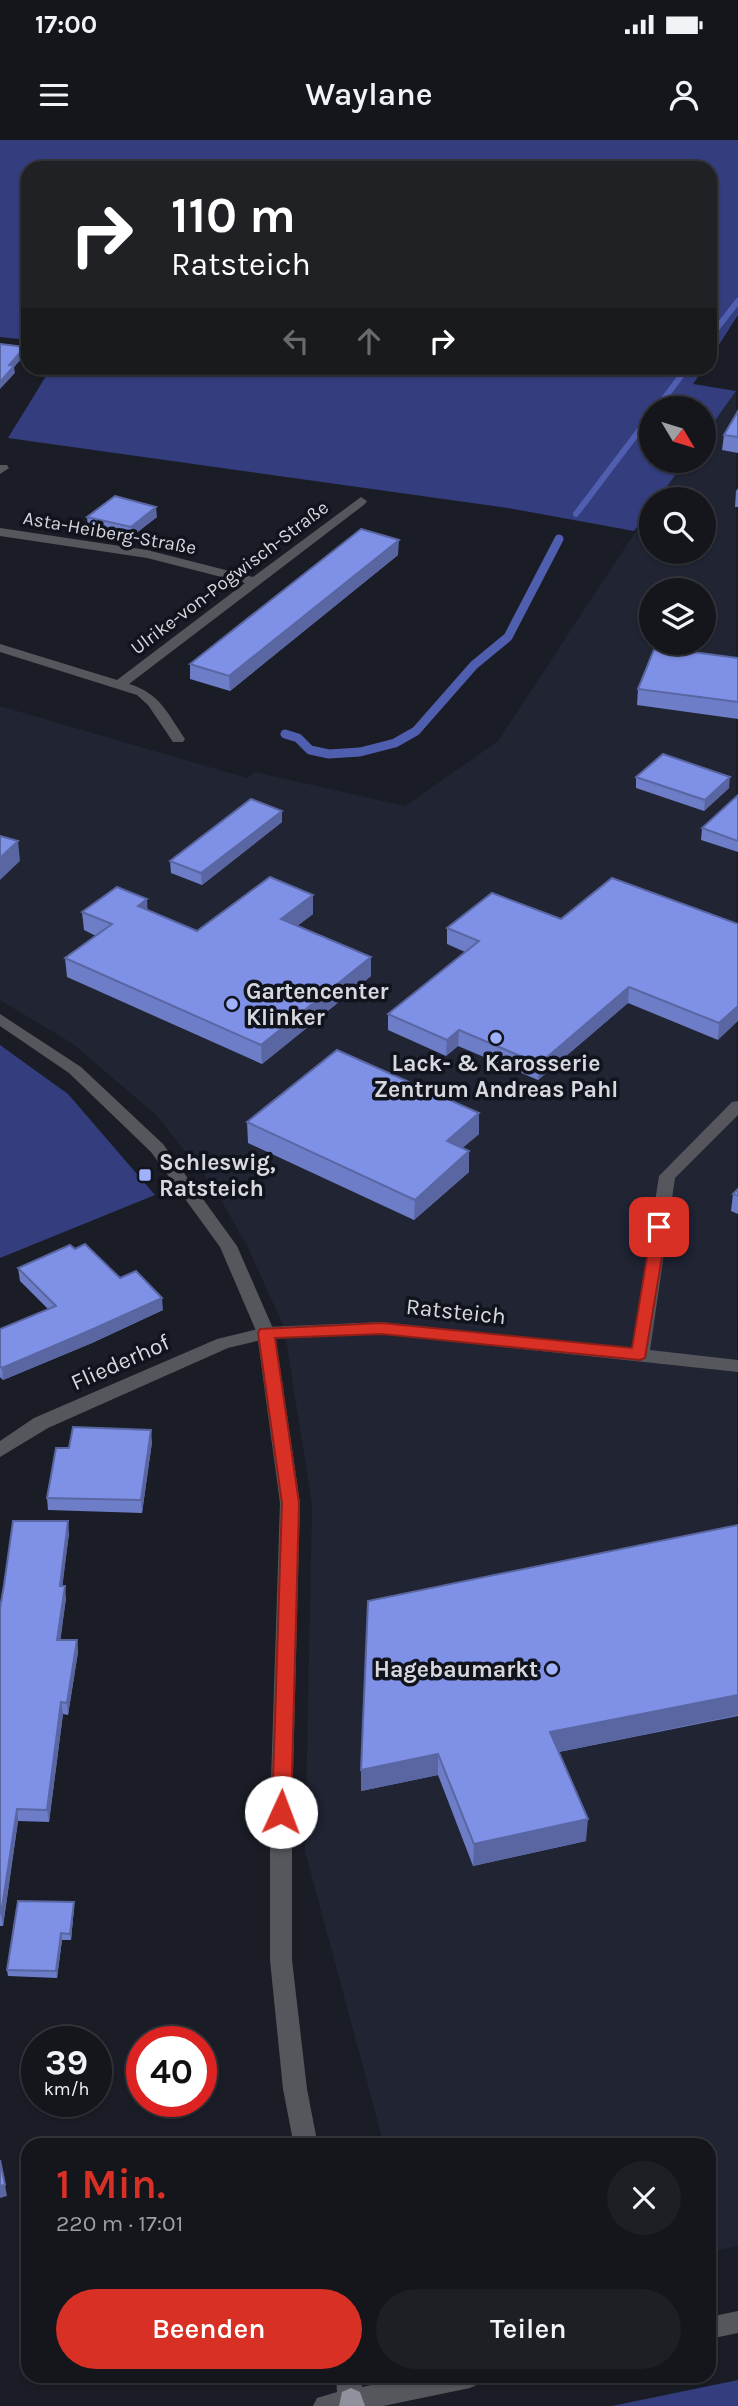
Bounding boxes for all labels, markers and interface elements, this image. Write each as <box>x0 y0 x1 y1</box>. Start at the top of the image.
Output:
text: 17:00 <box>35 9 97 40</box>
icon: menu <box>35 76 73 114</box>
text: Waylane <box>305 76 433 113</box>
icon: person <box>665 76 703 114</box>
text: 110 m <box>171 187 296 244</box>
icon: right <box>56 189 147 280</box>
text: Ratsteich <box>171 246 311 283</box>
icon: left <box>277 322 315 360</box>
icon: ahead <box>350 322 388 360</box>
icon: right <box>423 322 461 360</box>
north arrow <box>639 396 716 472</box>
map controls <box>639 396 716 655</box>
button: search <box>639 487 716 564</box>
street label: Ulrike-von-Pogwisch-Straße <box>126 496 333 659</box>
street label: Asta-Heiberg-Straße <box>21 507 198 559</box>
button: layers <box>639 578 716 655</box>
place label: Gartencenter Klinker <box>246 978 389 1031</box>
marker: Gartencenter Klinker <box>224 996 240 1012</box>
marker: Lack- & Karosserie Zentrum Andreas Pahl <box>488 1030 504 1046</box>
place label: Lack- & Karosserie Zentrum Andreas Pahl <box>374 1050 618 1103</box>
place label: Schleswig, Ratsteich <box>159 1149 276 1202</box>
marker: Schleswig, Ratsteich <box>137 1167 153 1183</box>
pin <box>629 1197 689 1257</box>
icon: arrive <box>640 1208 678 1246</box>
street label: Ratsteich <box>405 1293 507 1330</box>
street label: Fliederhof <box>67 1329 174 1396</box>
place label: Hagebaumarkt <box>374 1656 538 1683</box>
marker: Hagebaumarkt <box>544 1661 560 1677</box>
position arrow <box>244 1775 318 1849</box>
speed limit sign: 40 <box>126 2026 217 2117</box>
text: 39 <box>45 2042 88 2083</box>
text: km/h <box>44 2078 89 2100</box>
text: 1 Min. <box>56 2159 166 2209</box>
button: close <box>607 2161 681 2235</box>
text: 220 m · 17:01 <box>56 2210 183 2237</box>
button: Beenden <box>56 2289 362 2369</box>
button: Teilen <box>376 2289 681 2369</box>

